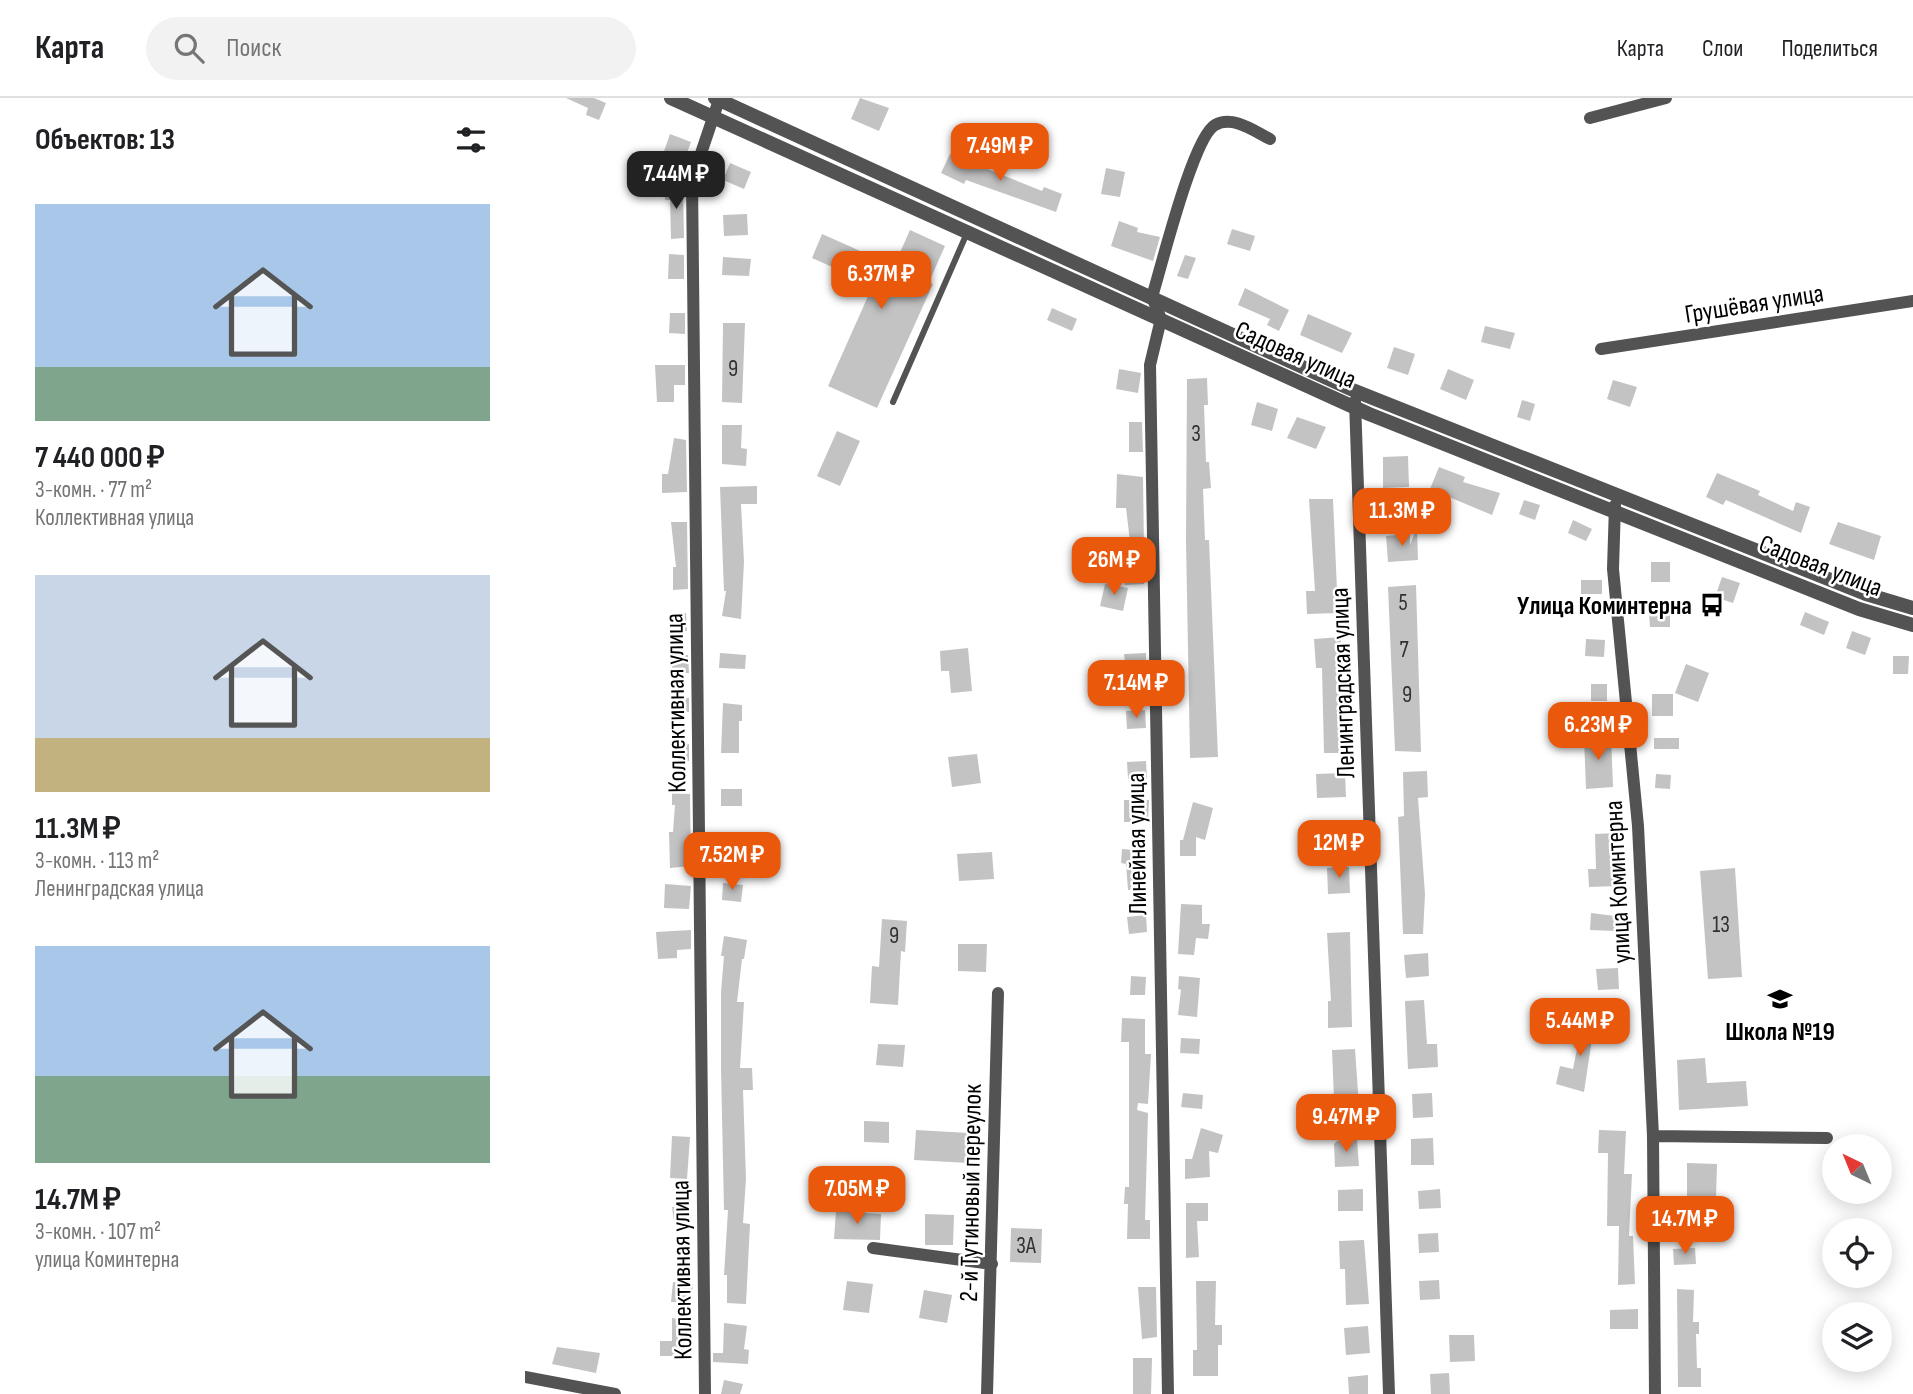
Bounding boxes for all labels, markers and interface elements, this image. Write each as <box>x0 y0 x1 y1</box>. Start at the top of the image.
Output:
search box <box>146 17 636 80</box>
text: Карта <box>35 28 104 68</box>
icon: search <box>170 29 208 67</box>
text: Поиск <box>226 33 281 64</box>
text: Карта <box>1617 34 1664 63</box>
text: Слои <box>1702 34 1743 63</box>
text: Поделиться <box>1781 34 1878 63</box>
icon: filters <box>452 121 490 159</box>
text: Объектов: 13 <box>35 122 175 158</box>
pin: 7.49M ₽ <box>935 123 1065 183</box>
text: 7.49M ₽ <box>967 132 1033 160</box>
pin: 7.44M ₽ <box>611 152 741 211</box>
text: 7.44M ₽ <box>643 160 709 188</box>
icon: home <box>200 249 326 375</box>
pin: 6.37M ₽ <box>816 252 946 311</box>
text: 6.37M ₽ <box>847 260 915 288</box>
street label: Грушёвая улица <box>1683 278 1826 331</box>
street label: Садовая улица <box>1230 315 1361 396</box>
house number: 9 <box>728 355 738 383</box>
house number: 3 <box>1191 420 1201 448</box>
text: 7 440 000 ₽ <box>35 440 165 476</box>
text: 3-комн. · 77 m² <box>35 476 152 504</box>
pin: 11.3M ₽ <box>1337 489 1467 548</box>
text: 11.3M ₽ <box>1369 497 1435 525</box>
text: Коллективная улица <box>35 504 194 532</box>
street label: Садовая улица <box>1755 529 1886 604</box>
pin: 26M ₽ <box>1065 538 1163 597</box>
text: 26M ₽ <box>1088 546 1140 574</box>
street label: Ленинградская улица <box>1325 587 1362 779</box>
house number: 5 <box>1398 589 1408 617</box>
place label: Улица Коминтерна <box>1517 591 1692 622</box>
bus stop icon: Улица Коминтерна <box>1698 591 1726 619</box>
street label: Коллективная улица <box>659 613 694 793</box>
icon: home <box>200 620 326 746</box>
house number: 7 <box>1399 636 1409 664</box>
pin: 7.14M ₽ <box>1071 660 1201 720</box>
text: 7.14M ₽ <box>1104 669 1168 697</box>
house number: 9 <box>1402 681 1412 709</box>
pin: 6.23M ₽ <box>1533 702 1663 762</box>
text: 6.23M ₽ <box>1564 711 1632 739</box>
street label: Линейная улица <box>1121 772 1154 916</box>
street label: улица Коминтерна <box>1599 800 1638 964</box>
text: 11.3M ₽ <box>35 811 121 847</box>
pin: 12M ₽ <box>1290 820 1388 880</box>
text: 12M ₽ <box>1314 829 1364 857</box>
pin: 7.52M ₽ <box>667 832 797 892</box>
text: 7.52M ₽ <box>700 841 764 869</box>
text: 3-комн. · 113 m² <box>35 847 159 875</box>
text: Ленинградская улица <box>35 875 204 903</box>
house number: 13 <box>1712 911 1730 939</box>
house number: 9 <box>889 922 899 950</box>
school or university icon: Школа №19 <box>1766 985 1794 1013</box>
icon: home <box>200 991 326 1117</box>
pin: 5.44M ₽ <box>1515 998 1645 1058</box>
text: 5.44M ₽ <box>1546 1007 1614 1035</box>
place label: Школа №19 <box>1725 1017 1835 1048</box>
street label: 2-й Тутиновый переулок <box>954 1084 989 1302</box>
pin: 9.47M ₽ <box>1281 1094 1411 1154</box>
text: 9.47M ₽ <box>1312 1103 1380 1131</box>
north arrow <box>1822 1134 1892 1204</box>
map controls <box>1822 1134 1892 1372</box>
pin: 7.05M ₽ <box>792 1166 922 1226</box>
text: 7.05M ₽ <box>824 1175 890 1203</box>
street label: Коллективная улица <box>665 1180 700 1360</box>
text: 14.7M ₽ <box>35 1182 121 1218</box>
pin: 14.7M ₽ <box>1620 1196 1750 1256</box>
text: 14.7M ₽ <box>1652 1205 1718 1233</box>
text: 3-комн. · 107 m² <box>35 1218 161 1246</box>
button: locate <box>1822 1218 1892 1288</box>
house number: 3А <box>1016 1232 1036 1260</box>
text: улица Коминтерна <box>35 1246 179 1274</box>
button: layers <box>1822 1302 1892 1372</box>

